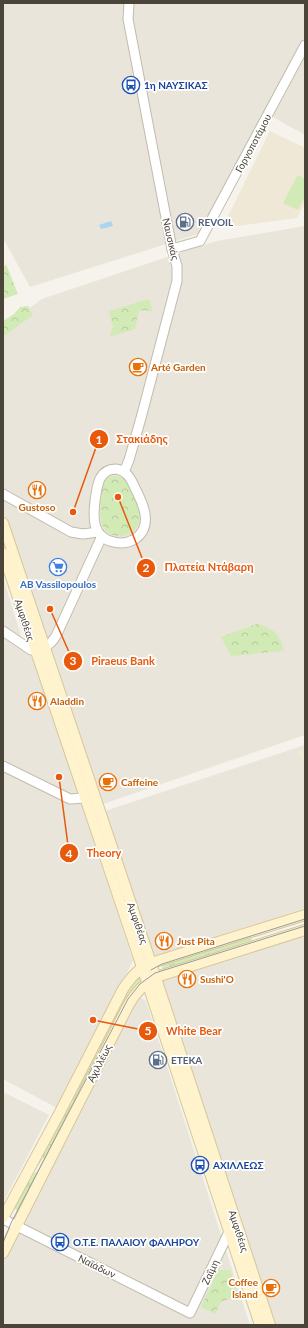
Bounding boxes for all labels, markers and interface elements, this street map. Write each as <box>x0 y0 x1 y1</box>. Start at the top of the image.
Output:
bus stop icon: 1η ΝΑΥΣΙΚΑΣ <box>121 75 141 95</box>
place label: 1η ΝΑΥΣΙΚΑΣ <box>144 79 208 91</box>
street label: Γοργοποτάμου <box>233 112 273 174</box>
fuel station icon: REVOIL <box>175 212 195 232</box>
place label: REVOIL <box>198 216 234 228</box>
street label: Ναυσικάς <box>160 217 182 262</box>
cafe icon: Arté Garden <box>128 357 148 377</box>
place label: Arté Garden <box>150 361 206 373</box>
callout: Στακιάδης <box>89 428 176 451</box>
text: 1 <box>96 432 103 447</box>
text: Στακιάδης <box>116 432 169 445</box>
restaurant icon: Gustoso <box>27 480 47 500</box>
place label: Gustoso <box>19 501 56 513</box>
callout: Πλατεία Ντάβαρη <box>136 556 261 579</box>
supermarket icon: AB Vassilopoulos <box>48 557 68 577</box>
text: 2 <box>143 560 150 575</box>
text: Πλατεία Ντάβαρη <box>164 560 254 573</box>
place label: AB Vassilopoulos <box>19 578 97 590</box>
street label: Αμφιθέας <box>13 597 38 643</box>
callout: Piraeus Bank <box>63 649 162 672</box>
text: 3 <box>70 653 77 668</box>
text: Piraeus Bank <box>91 654 155 667</box>
restaurant icon: Aladdin <box>27 691 47 711</box>
place label: Aladdin <box>49 695 84 707</box>
cafe icon: Caffeine <box>98 772 118 792</box>
place label: Caffeine <box>121 776 159 788</box>
callout: Theory <box>59 842 130 865</box>
text: 4 <box>66 846 73 861</box>
text: Theory <box>87 846 122 859</box>
street label: Αμφιθέας <box>125 900 151 946</box>
restaurant icon: Just Pita <box>154 931 174 951</box>
place label: Just Pita <box>177 935 215 947</box>
restaurant icon: Sushi'O <box>177 969 197 989</box>
place label: Sushi'O <box>200 973 234 985</box>
callout: White Bear <box>138 1020 230 1043</box>
text: 5 <box>145 1023 152 1038</box>
text: White Bear <box>166 1024 223 1037</box>
street label: Αχιλλέως <box>84 1042 114 1084</box>
fuel station icon: ΕΤΕΚΑ <box>148 1050 168 1070</box>
place label: ΕΤΕΚΑ <box>171 1054 202 1066</box>
bus stop icon: ΑΧΙΛΛΕΩΣ <box>190 1155 210 1175</box>
place label: ΑΧΙΛΛΕΩΣ <box>212 1159 264 1171</box>
street label: Αμφιθέας <box>227 1208 252 1254</box>
bus stop icon: Ο.Τ.Ε. ΠΑΛΑΙΟΥ ΦΑΛΗΡΟΥ <box>50 1232 70 1252</box>
place label: Ο.Τ.Ε. ΠΑΛΑΙΟΥ ΦΑΛΗΡΟΥ <box>73 1236 200 1248</box>
street label: Ναϊάδων <box>76 1252 118 1280</box>
street label: Ζαΐμη <box>199 1257 221 1286</box>
place label: Coffee Island <box>228 1276 259 1300</box>
cafe icon: Coffee Island <box>261 1278 281 1298</box>

